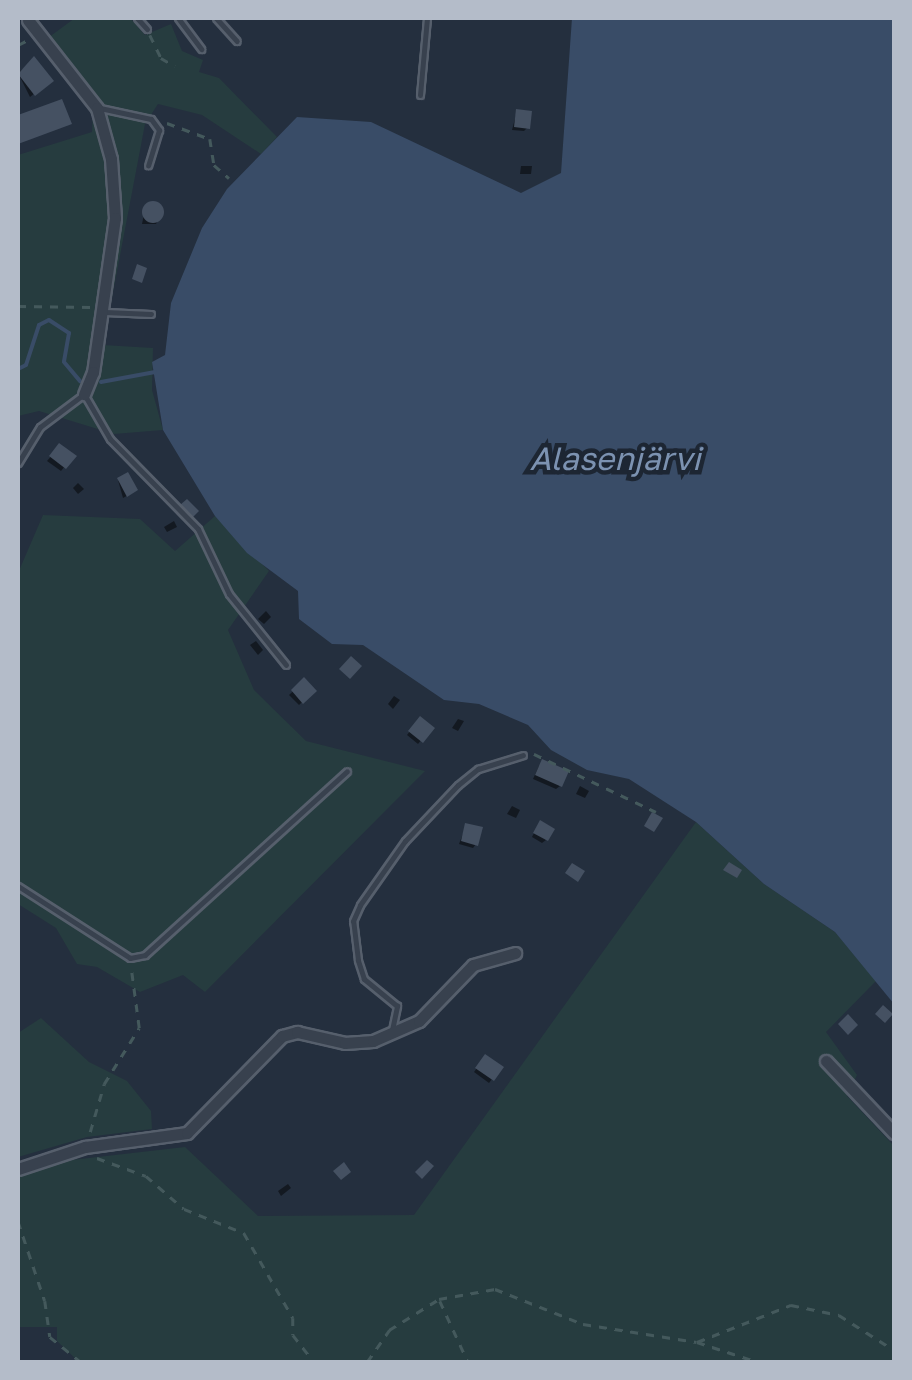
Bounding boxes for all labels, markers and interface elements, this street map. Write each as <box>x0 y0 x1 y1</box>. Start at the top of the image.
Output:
water label: Alasenjärvi <box>530 439 700 477</box>

